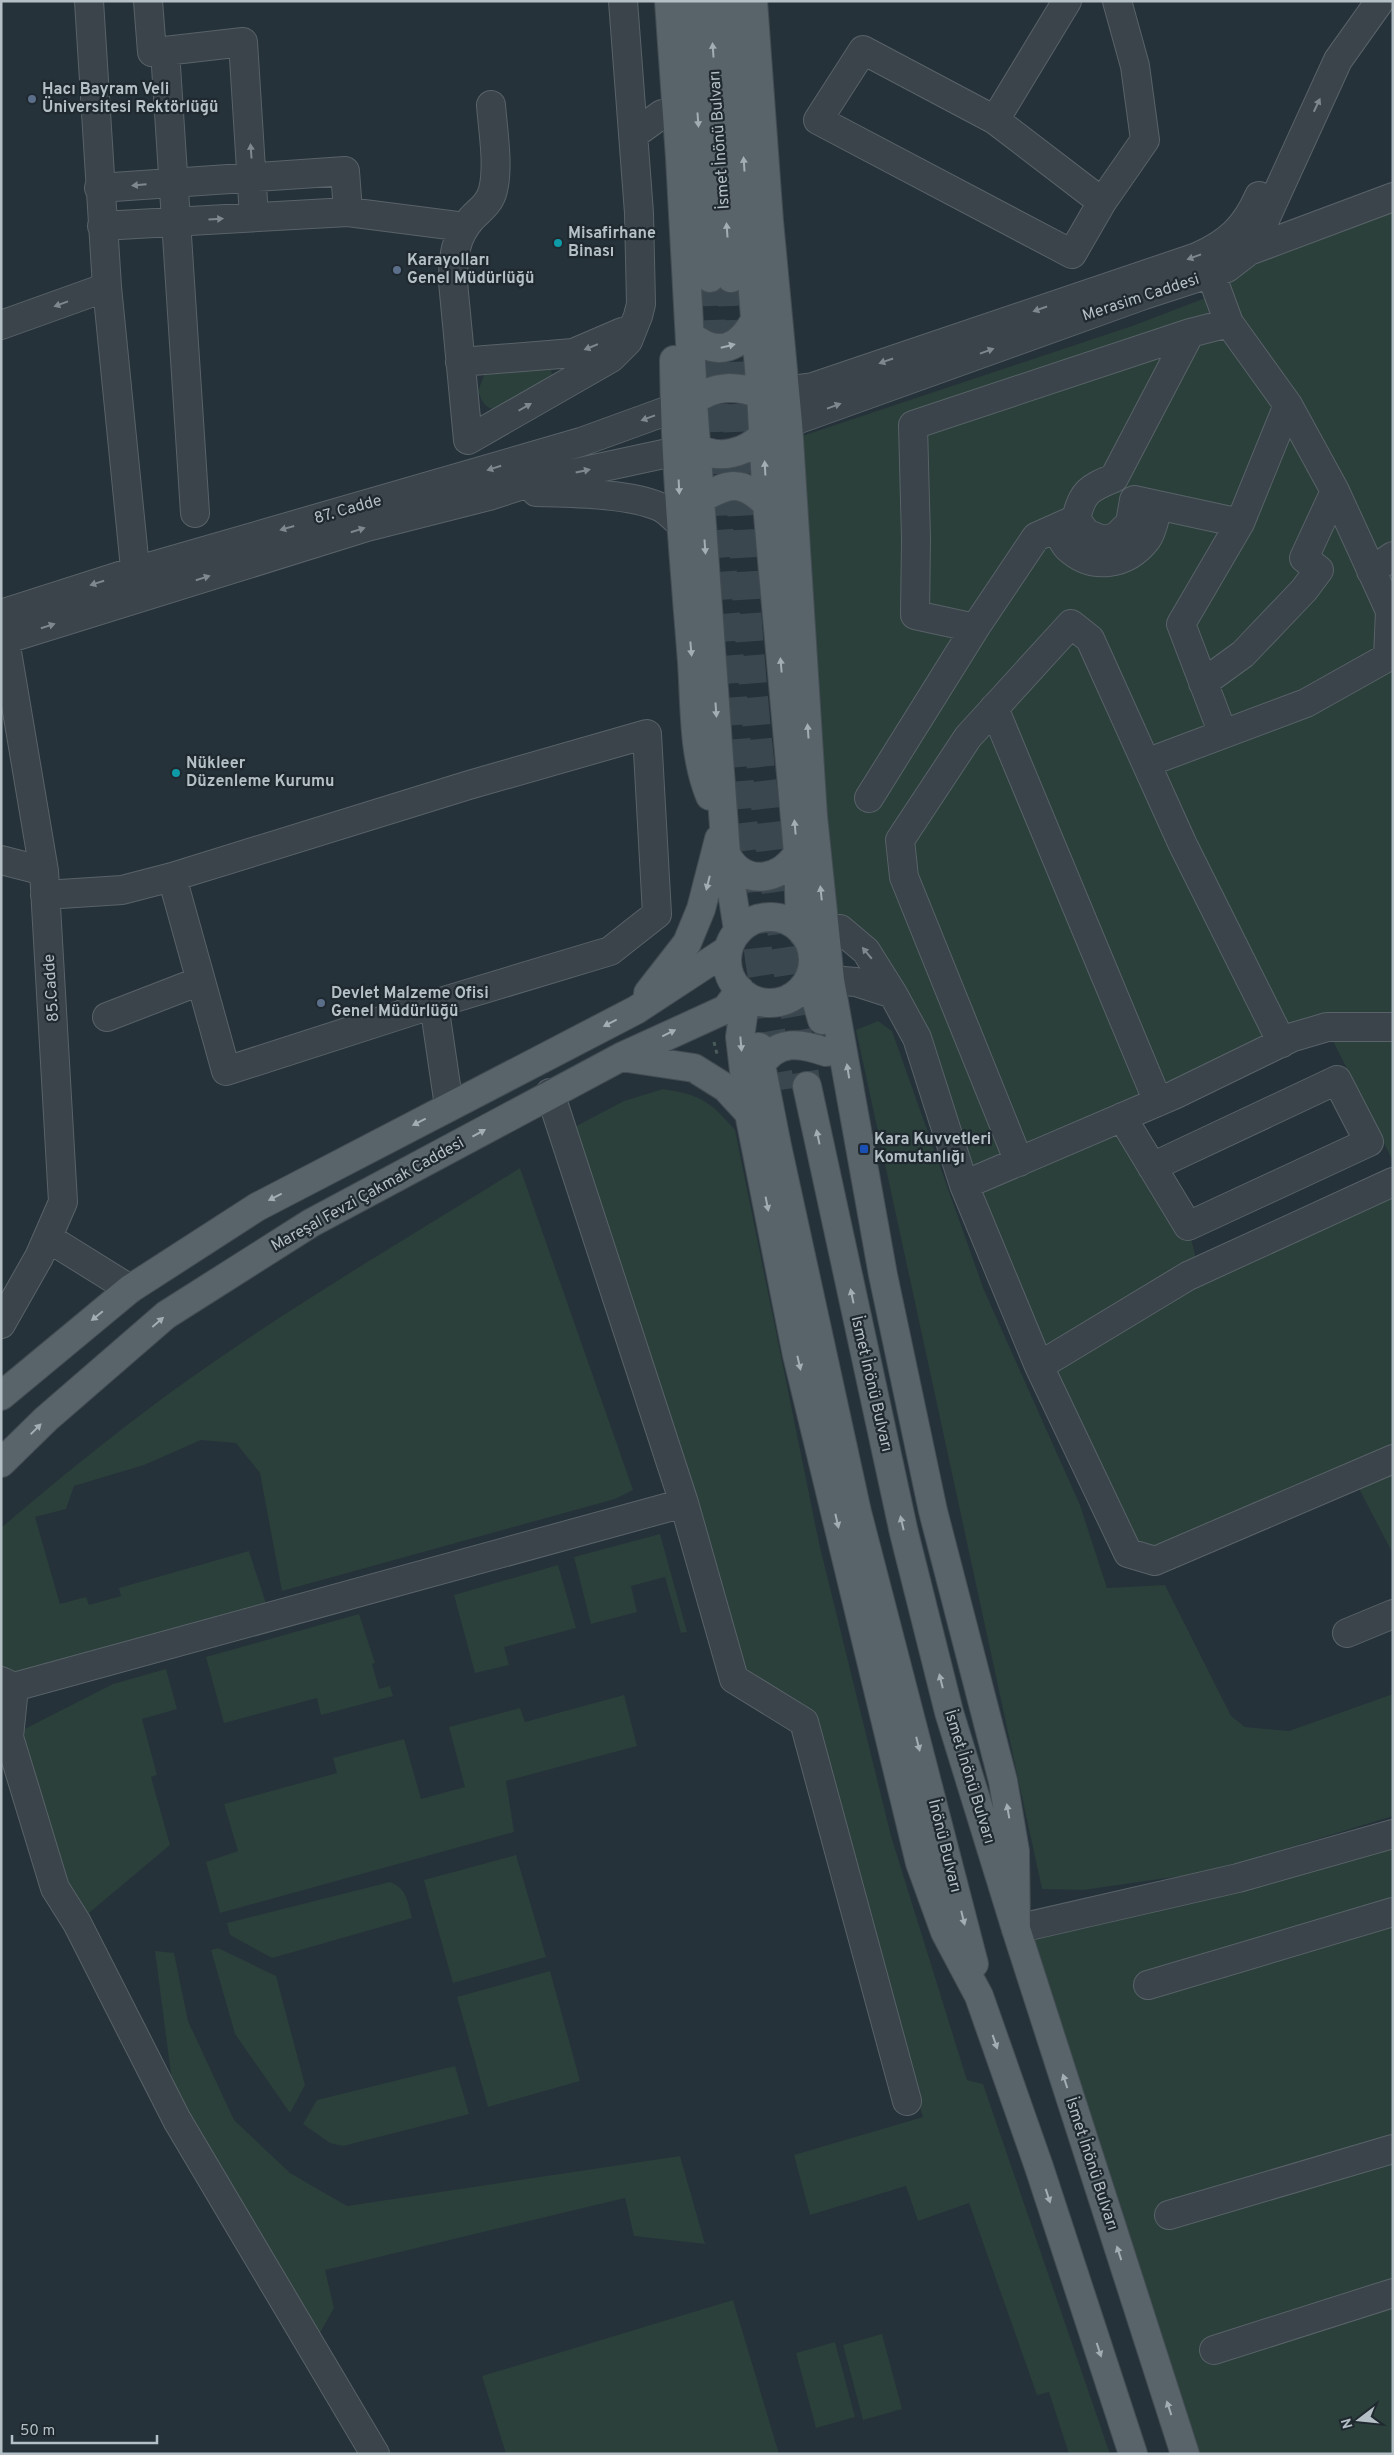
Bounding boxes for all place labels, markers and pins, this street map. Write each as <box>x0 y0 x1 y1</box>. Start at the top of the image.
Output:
place label: Hacı Bayram Veli Üniversitesi Rektörlüğü <box>42 80 218 118</box>
marker: Hacı Bayram Veli Üniversitesi Rektörlüğü <box>26 93 38 105</box>
place label: Misafirhane Binası <box>568 224 656 262</box>
marker: Misafirhane Binası <box>552 237 564 249</box>
place label: Karayolları Genel Müdürlüğü <box>407 251 535 289</box>
marker: Karayolları Genel Müdürlüğü <box>391 264 403 276</box>
place label: Nükleer Düzenleme Kurumu <box>186 754 335 792</box>
marker: Nükleer Düzenleme Kurumu <box>170 767 182 779</box>
place label: Devlet Malzeme Ofisi Genel Müdürlüğü <box>331 984 489 1022</box>
marker: Devlet Malzeme Ofisi Genel Müdürlüğü <box>315 997 327 1009</box>
place label: Kara Kuvvetleri Komutanlığı <box>874 1130 991 1168</box>
marker: Kara Kuvvetleri Komutanlığı <box>858 1143 870 1155</box>

